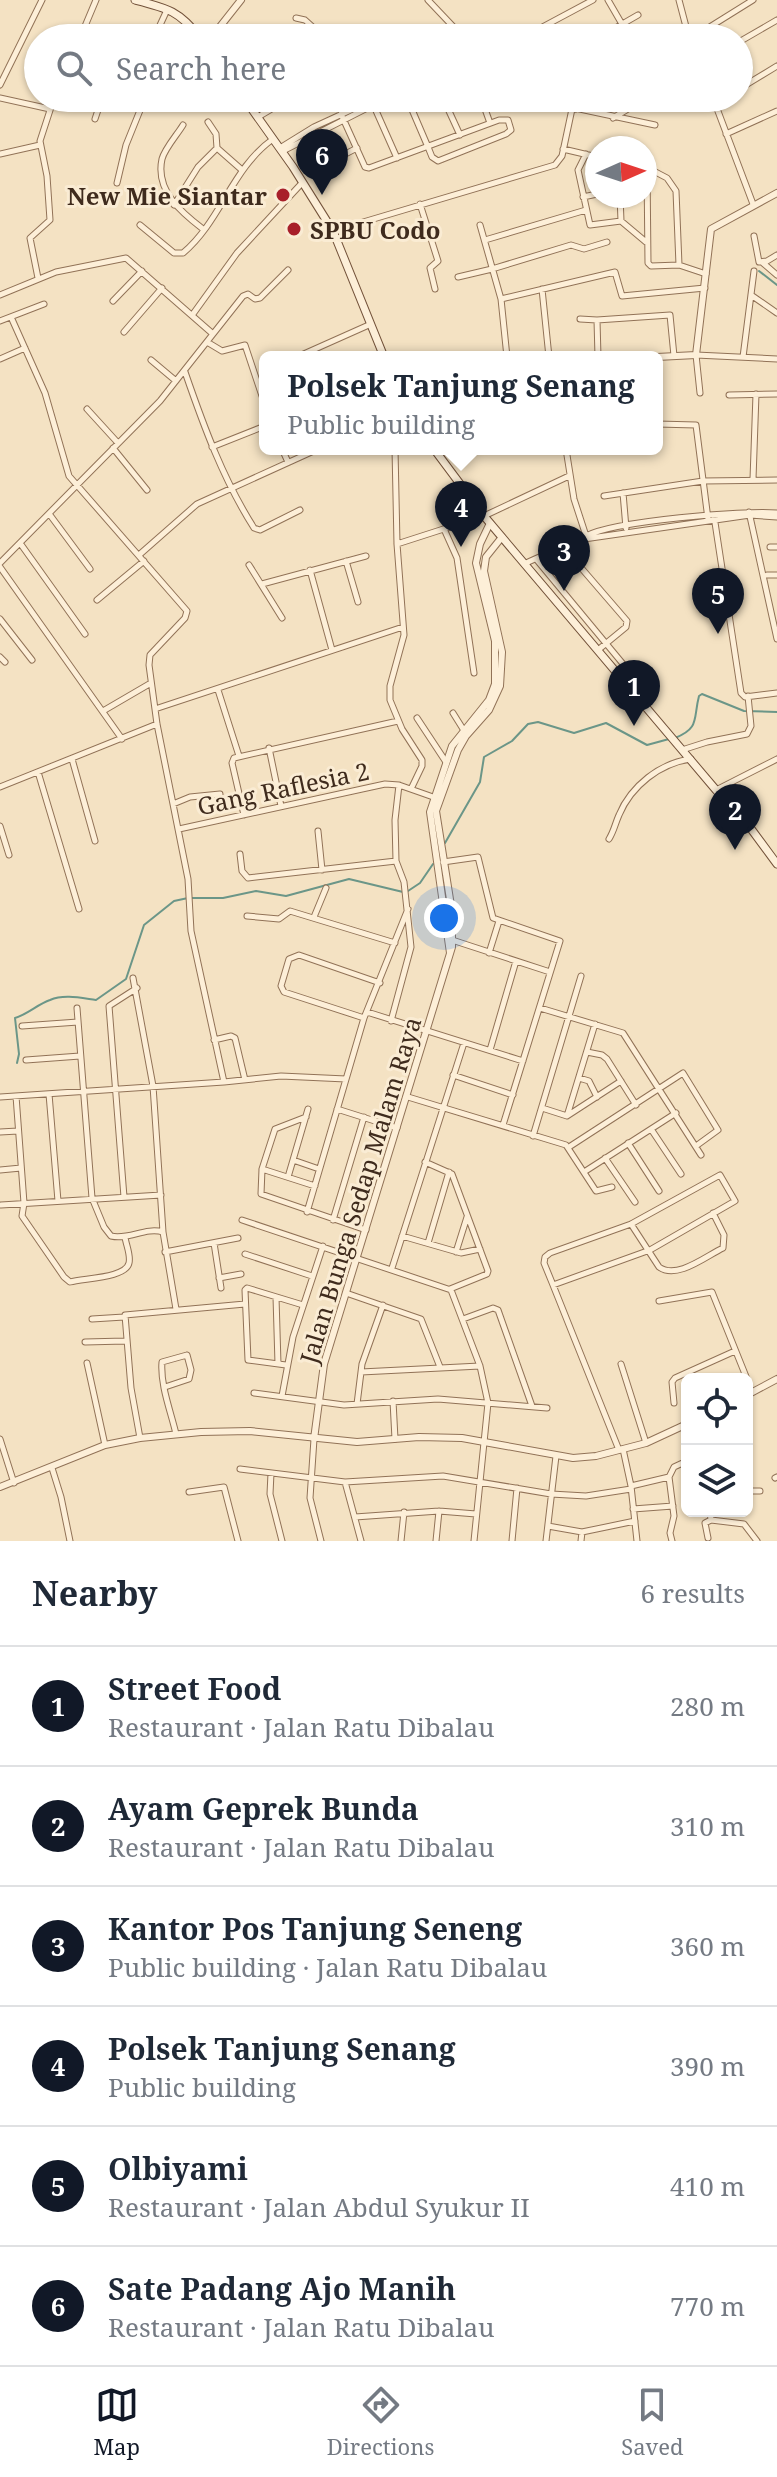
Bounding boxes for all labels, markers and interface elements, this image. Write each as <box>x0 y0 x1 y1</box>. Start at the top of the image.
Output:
search box <box>24 24 753 112</box>
icon: search <box>52 46 96 90</box>
text: Search here <box>116 48 286 89</box>
pin: 6 <box>296 129 348 195</box>
north arrow <box>585 136 657 208</box>
place label: New Mie Siantar <box>67 179 267 212</box>
marker: New Mie Siantar <box>274 186 292 204</box>
place label: SPBU Codo <box>310 213 441 246</box>
marker: SPBU Codo <box>285 220 303 238</box>
popup <box>259 351 663 455</box>
text: Polsek Tanjung Senang <box>287 365 635 406</box>
text: Public building <box>287 406 475 442</box>
pin: 4 <box>435 481 487 547</box>
pin: 3 <box>538 525 590 591</box>
pin: 5 <box>692 568 744 634</box>
pin: 1 <box>608 660 660 726</box>
street label: Gang Raflesia 2 <box>194 754 372 822</box>
pin: 2 <box>709 784 761 850</box>
your location <box>424 898 464 938</box>
street label: Jalan Bunga Sedap Malam Raya <box>291 1013 429 1368</box>
map controls <box>681 1373 753 1517</box>
button: locate <box>681 1373 753 1445</box>
button: layers <box>681 1445 753 1517</box>
text: Nearby <box>32 1570 158 1616</box>
text: 6 results <box>640 1575 745 1611</box>
text: Street Food <box>108 1668 281 1709</box>
text: 1 <box>51 1688 65 1724</box>
text: 280 m <box>670 1688 745 1724</box>
text: Restaurant · Jalan Ratu Dibalau <box>108 1709 495 1745</box>
text: Ayam Geprek Bunda <box>108 1788 419 1829</box>
text: 2 <box>51 1808 65 1844</box>
text: 310 m <box>670 1808 745 1844</box>
text: Restaurant · Jalan Ratu Dibalau <box>108 1829 495 1865</box>
text: Kantor Pos Tanjung Seneng <box>108 1908 522 1949</box>
text: 3 <box>51 1928 65 1964</box>
text: 360 m <box>670 1928 745 1964</box>
text: Public building · Jalan Ratu Dibalau <box>108 1949 547 1985</box>
text: Polsek Tanjung Senang <box>108 2028 456 2069</box>
text: 4 <box>51 2048 65 2084</box>
text: 390 m <box>670 2048 745 2084</box>
text: Public building <box>108 2069 296 2105</box>
text: Olbiyami <box>108 2148 248 2189</box>
text: 5 <box>51 2168 65 2204</box>
text: 410 m <box>670 2168 745 2204</box>
text: Restaurant · Jalan Abdul Syukur II <box>108 2189 530 2225</box>
text: Sate Padang Ajo Manih <box>108 2268 456 2309</box>
text: 6 <box>51 2288 65 2324</box>
text: 770 m <box>670 2288 745 2324</box>
text: Restaurant · Jalan Ratu Dibalau <box>108 2309 495 2345</box>
tab: Map <box>93 2383 140 2461</box>
tab: Directions <box>327 2383 434 2461</box>
tab: Saved <box>621 2383 684 2461</box>

